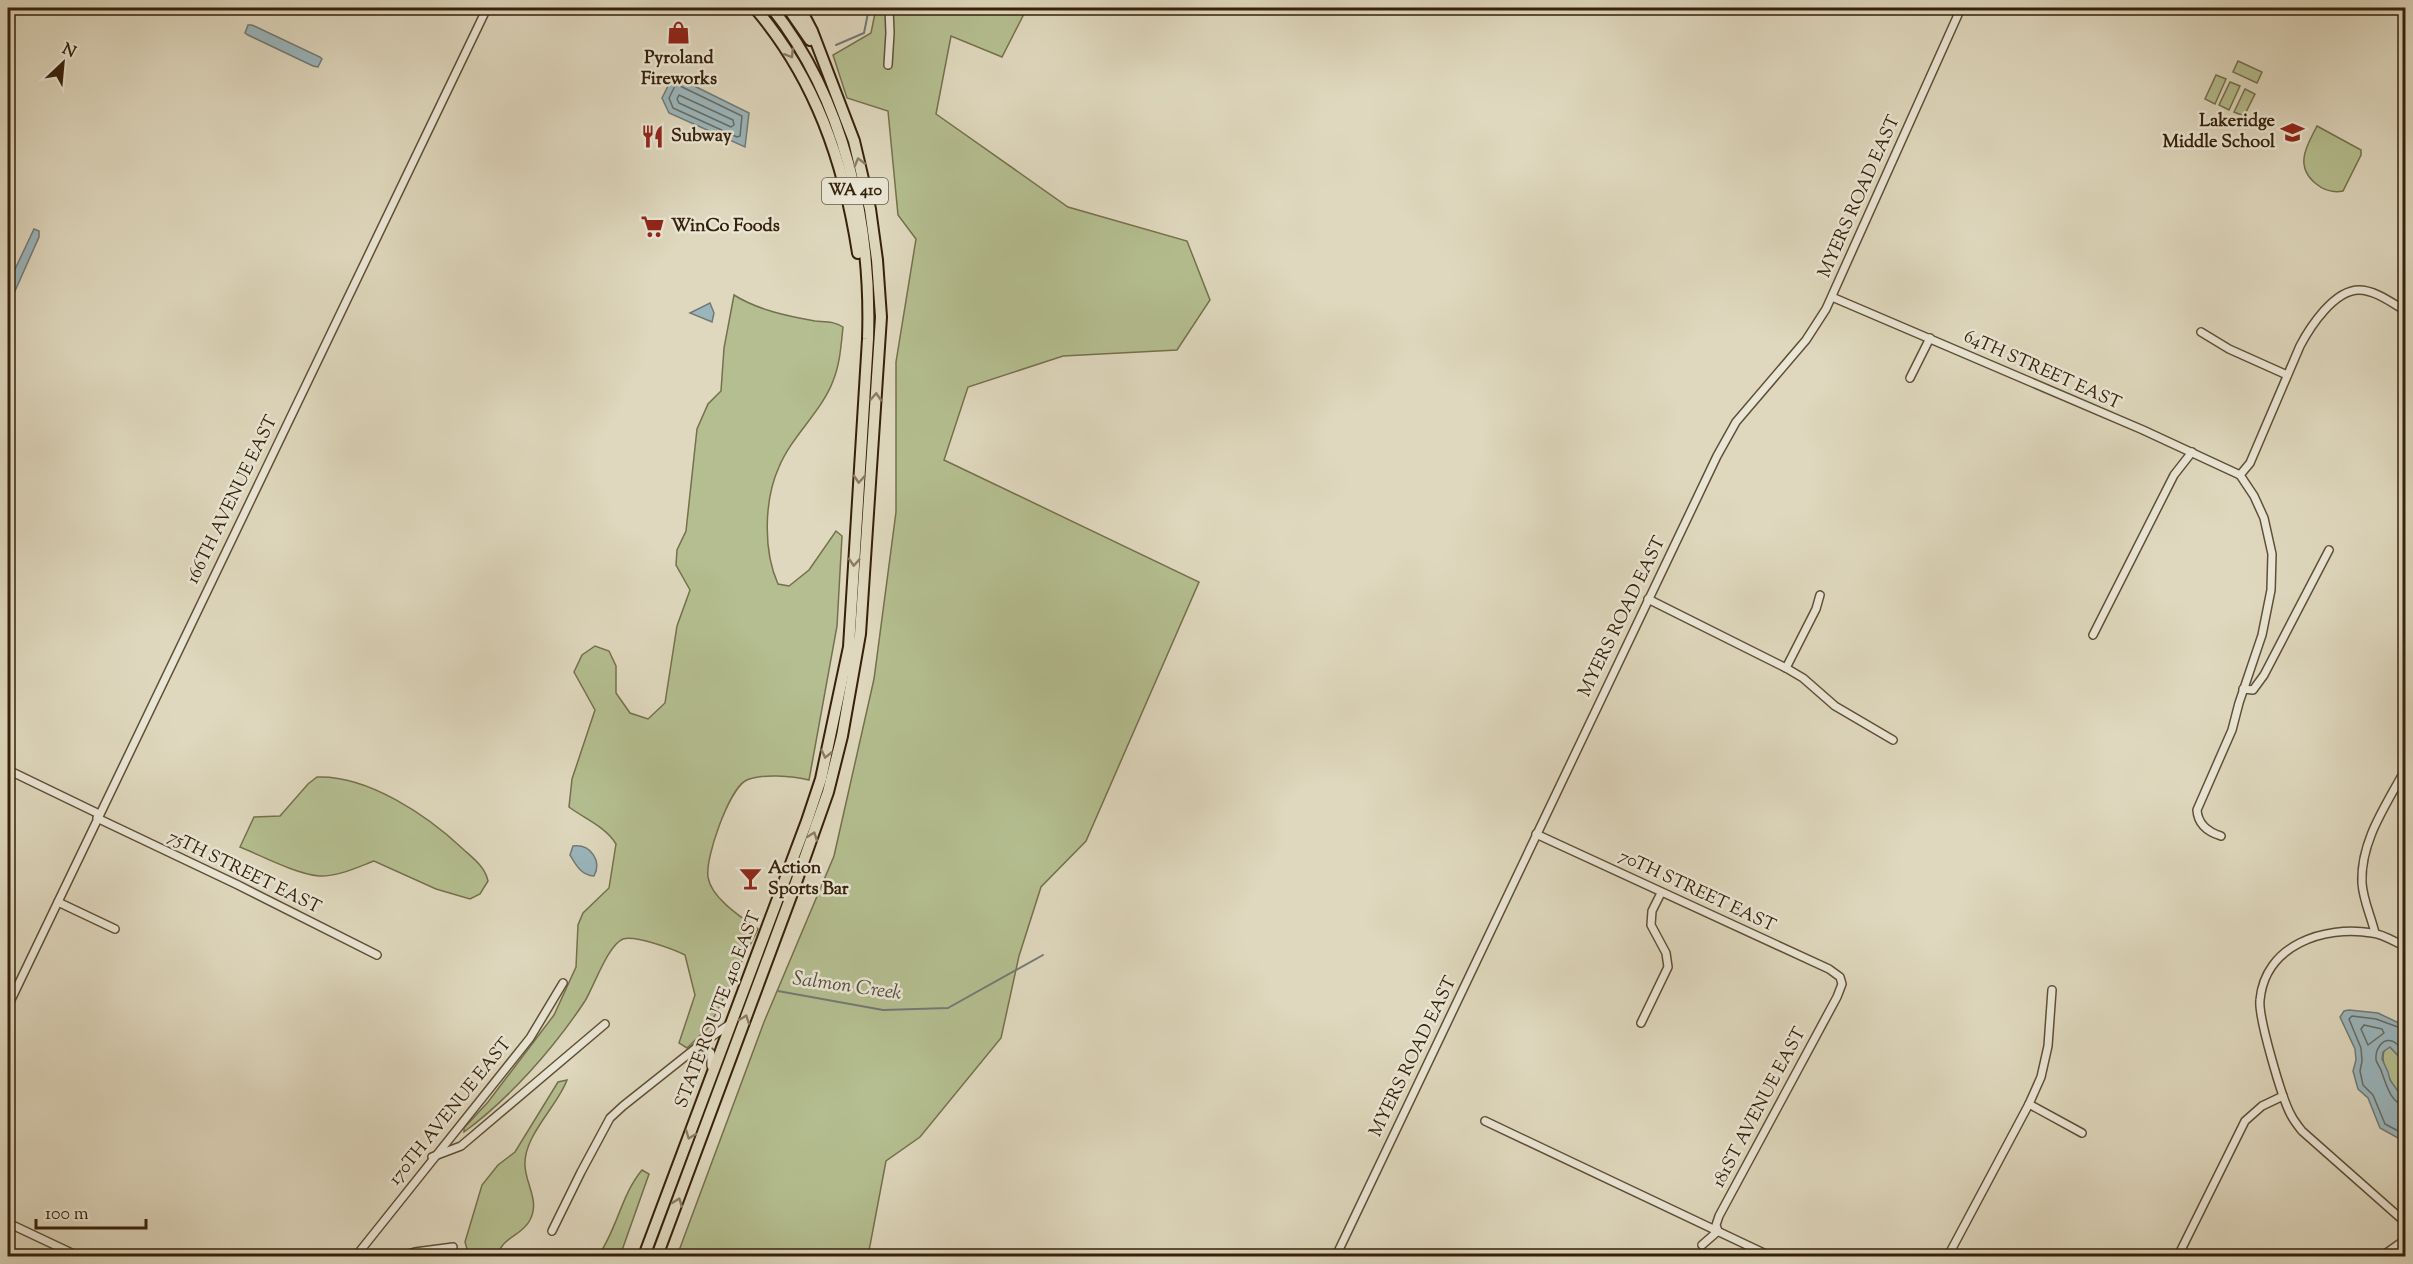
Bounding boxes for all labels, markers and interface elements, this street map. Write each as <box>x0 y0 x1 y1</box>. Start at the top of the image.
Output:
shop icon: Pyroland Fireworks <box>666 20 692 46</box>
north arrow <box>33 33 93 93</box>
text: N <box>58 39 79 65</box>
place label: Pyroland Fireworks <box>641 46 717 93</box>
one-way arrow <box>782 48 794 58</box>
place label: Lakeridge Middle School <box>2162 109 2276 156</box>
street label: MYERS ROAD EAST <box>1812 111 1908 283</box>
school or university icon: Lakeridge Middle School <box>2280 119 2306 145</box>
restaurant icon: Subway <box>640 124 666 150</box>
place label: Subway <box>671 124 732 150</box>
one-way arrow <box>854 157 867 167</box>
road number: WA 410 <box>822 178 888 204</box>
supermarket icon: WinCo Foods <box>640 214 666 240</box>
place label: WinCo Foods <box>671 214 780 240</box>
street label: 64TH STREET EAST <box>1959 325 2125 418</box>
one-way arrow <box>869 393 882 402</box>
street label: 166TH AVENUE EAST <box>181 411 285 589</box>
one-way arrow <box>853 474 866 483</box>
street label: MYERS ROAD EAST <box>1573 532 1673 702</box>
one-way arrow <box>848 558 861 567</box>
one-way arrow <box>821 749 834 759</box>
street label: 75TH STREET EAST <box>163 825 325 922</box>
one-way arrow <box>805 831 818 842</box>
street label: 70TH STREET EAST <box>1614 844 1780 940</box>
place label: Action Sports Bar <box>768 856 849 903</box>
bar icon: Action Sports Bar <box>737 866 763 892</box>
street label: STATE ROUTE 410 EAST <box>669 907 769 1112</box>
water label: Salmon Creek <box>791 965 903 1009</box>
street label: MYERS ROAD EAST <box>1364 972 1464 1142</box>
one-way arrow <box>738 1014 750 1025</box>
street label: 181ST AVENUE EAST <box>1707 1023 1813 1193</box>
street label: 170TH AVENUE EAST <box>383 1032 519 1191</box>
one-way arrow <box>684 1130 697 1140</box>
scale bar <box>36 1192 146 1230</box>
one-way arrow <box>670 1197 683 1208</box>
text: 100 m <box>45 1202 89 1228</box>

